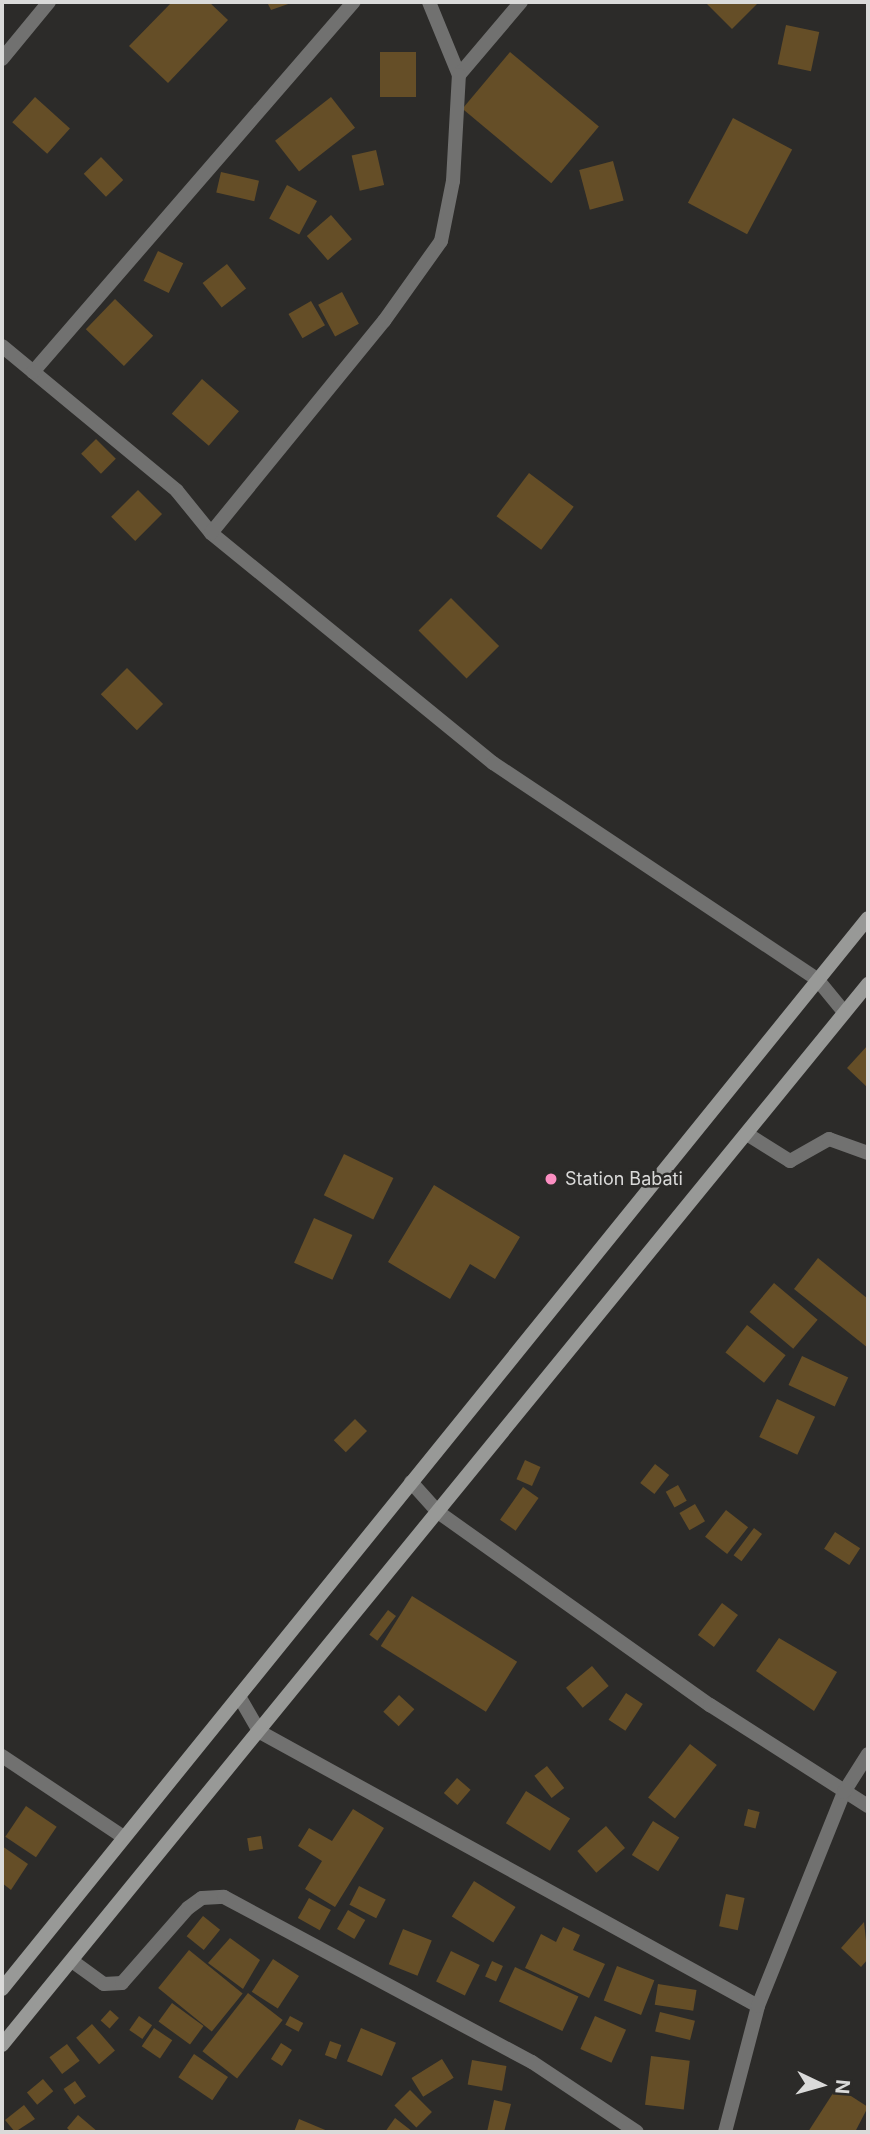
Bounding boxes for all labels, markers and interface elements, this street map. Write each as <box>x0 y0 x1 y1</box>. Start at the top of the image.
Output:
place label: Station Babati <box>565 1168 683 1190</box>
marker: Station Babati <box>543 1171 559 1187</box>
north arrow <box>786 2050 856 2120</box>
text: N <box>830 2079 855 2095</box>

